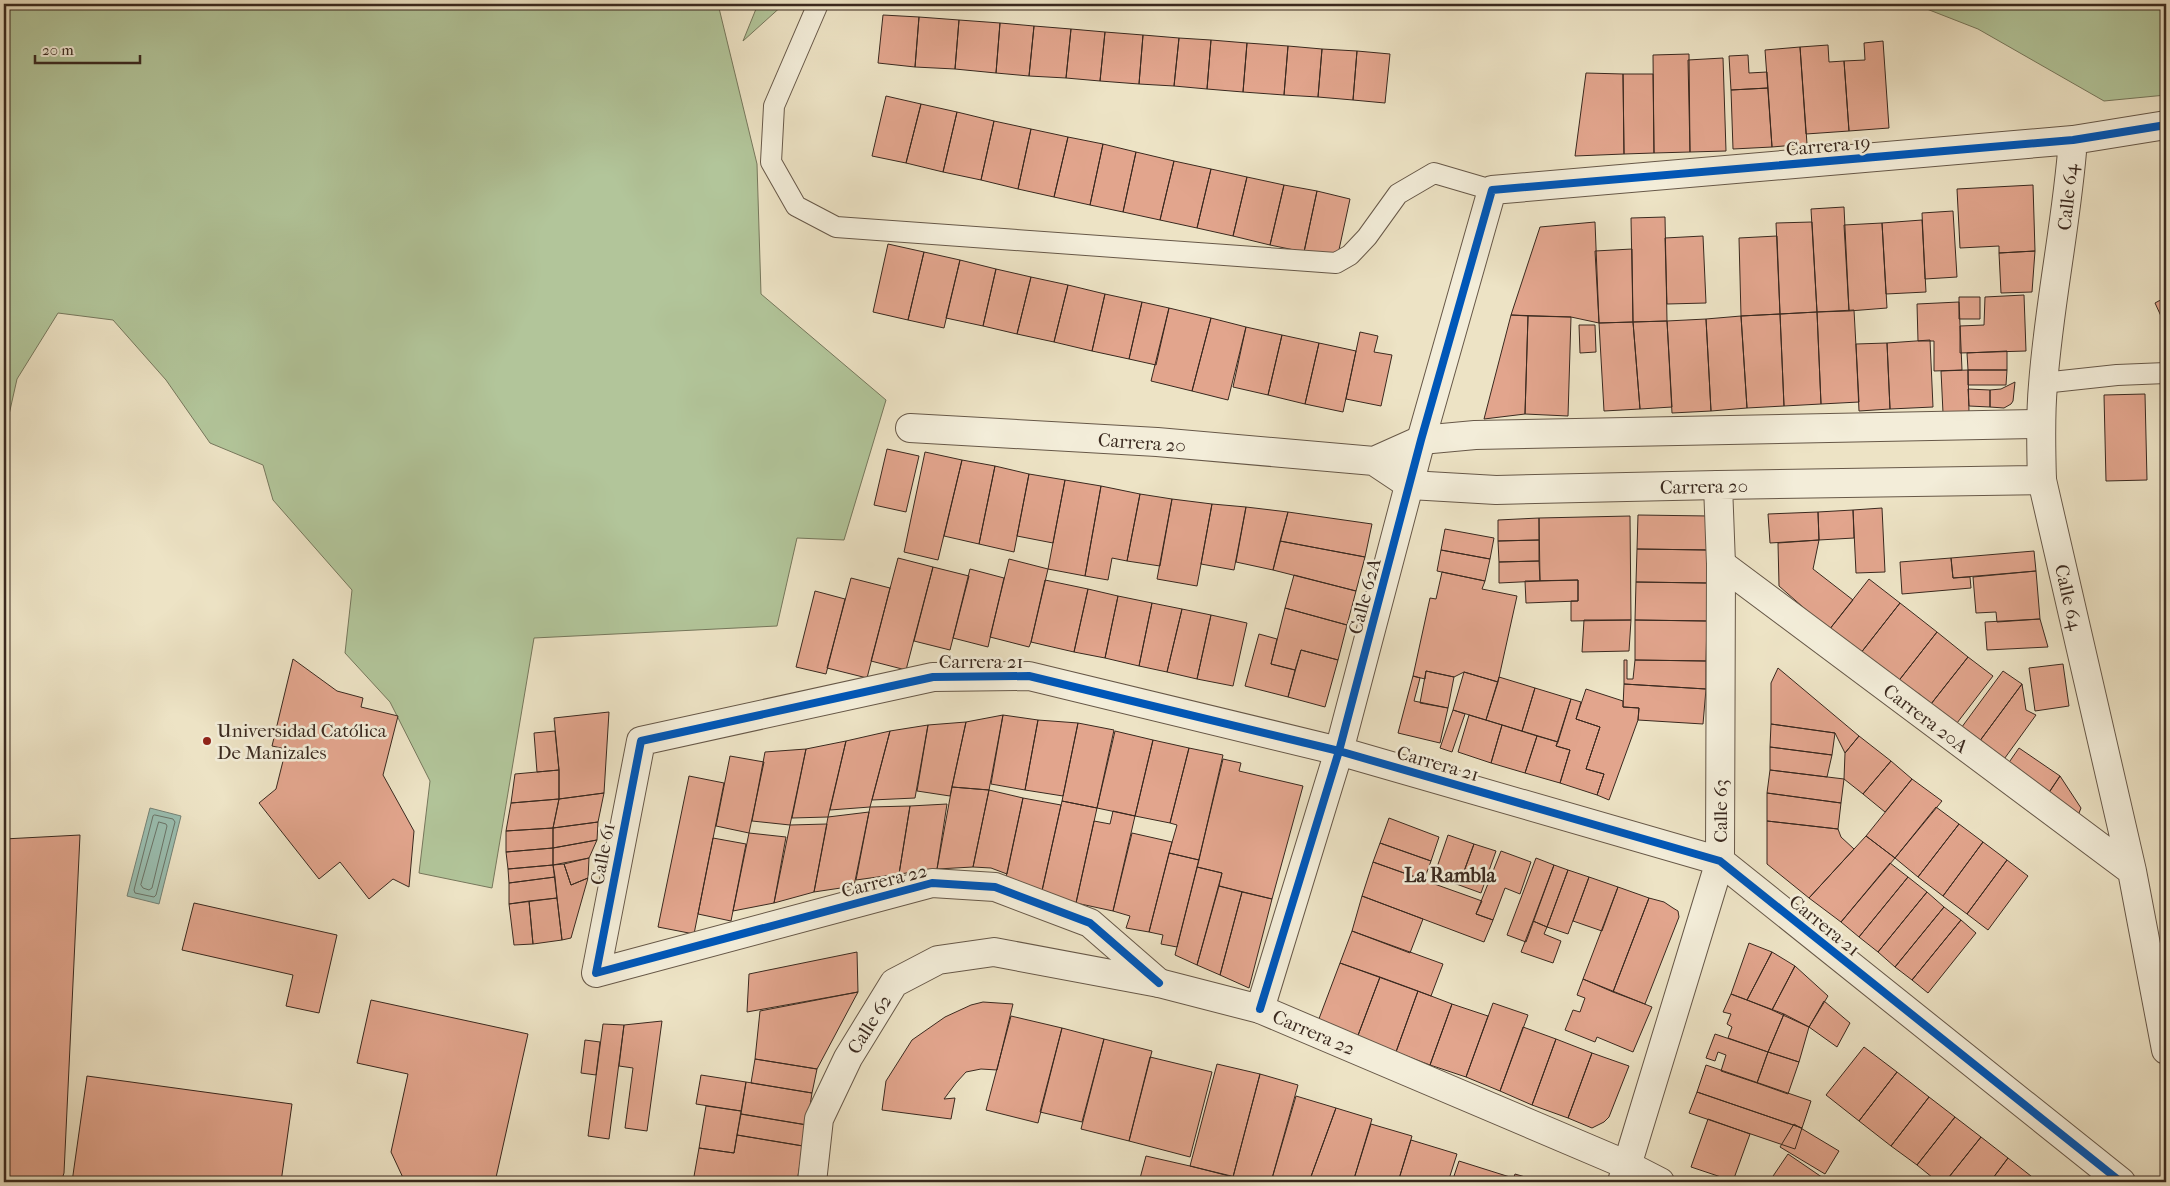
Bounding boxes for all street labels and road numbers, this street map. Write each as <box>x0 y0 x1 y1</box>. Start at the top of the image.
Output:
street label: Carrera 19 <box>1785 131 1871 161</box>
street label: Calle 64 <box>2054 162 2083 232</box>
street label: Carrera 20 <box>1097 429 1187 457</box>
street label: Carrera 20 <box>1660 475 1748 499</box>
street label: Calle 62A <box>1344 555 1386 637</box>
street label: Calle 64 <box>2050 562 2086 633</box>
street label: Carrera 21 <box>939 651 1023 673</box>
street label: Carrera 20A <box>1879 680 1973 758</box>
street label: Carrera 21 <box>1394 742 1481 786</box>
street label: Calle 63 <box>1710 779 1732 843</box>
street label: Calle 61 <box>586 821 620 887</box>
street label: Carrera 22 <box>839 860 930 902</box>
street label: Carrera 21 <box>1785 891 1864 961</box>
street label: Calle 62 <box>843 991 897 1058</box>
street label: Carrera 22 <box>1269 1006 1358 1060</box>

